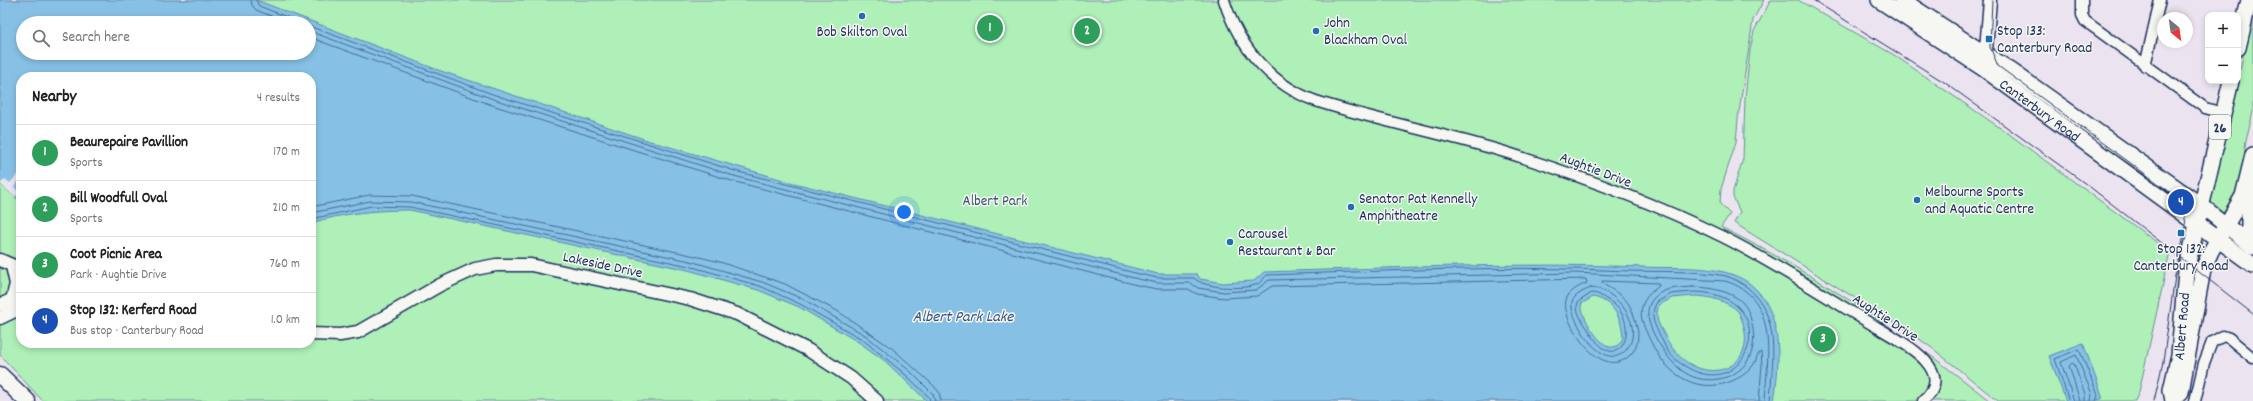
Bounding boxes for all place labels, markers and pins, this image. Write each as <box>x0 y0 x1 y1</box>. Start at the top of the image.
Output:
marker: Bob Skilton Oval <box>857 11 867 21</box>
pin: 1 <box>977 13 1003 43</box>
place label: John Blackham Oval <box>1324 13 1407 52</box>
pin: 2 <box>1074 16 1100 46</box>
place label: Stop 133: Canterbury Road <box>1997 21 2092 60</box>
place label: Bob Skilton Oval <box>817 22 908 44</box>
marker: John Blackham Oval <box>1311 26 1321 36</box>
marker: Stop 133: Canterbury Road <box>1984 34 1994 44</box>
place label: Melbourne Sports and Aquatic Centre <box>1925 182 2035 221</box>
pin: 4 <box>2168 187 2194 217</box>
place label: Senator Pat Kennelly Amphitheatre <box>1359 189 1478 228</box>
marker: Melbourne Sports and Aquatic Centre <box>1912 195 1922 205</box>
marker: Senator Pat Kennelly Amphitheatre <box>1346 202 1356 212</box>
place label: Carousel Restaurant & Bar <box>1238 224 1336 263</box>
marker: Stop 132: Canterbury Road <box>2176 228 2186 238</box>
marker: Carousel Restaurant & Bar <box>1225 237 1235 247</box>
place label: Stop 132: Canterbury Road <box>2133 239 2229 278</box>
pin: 3 <box>1810 324 1836 354</box>

